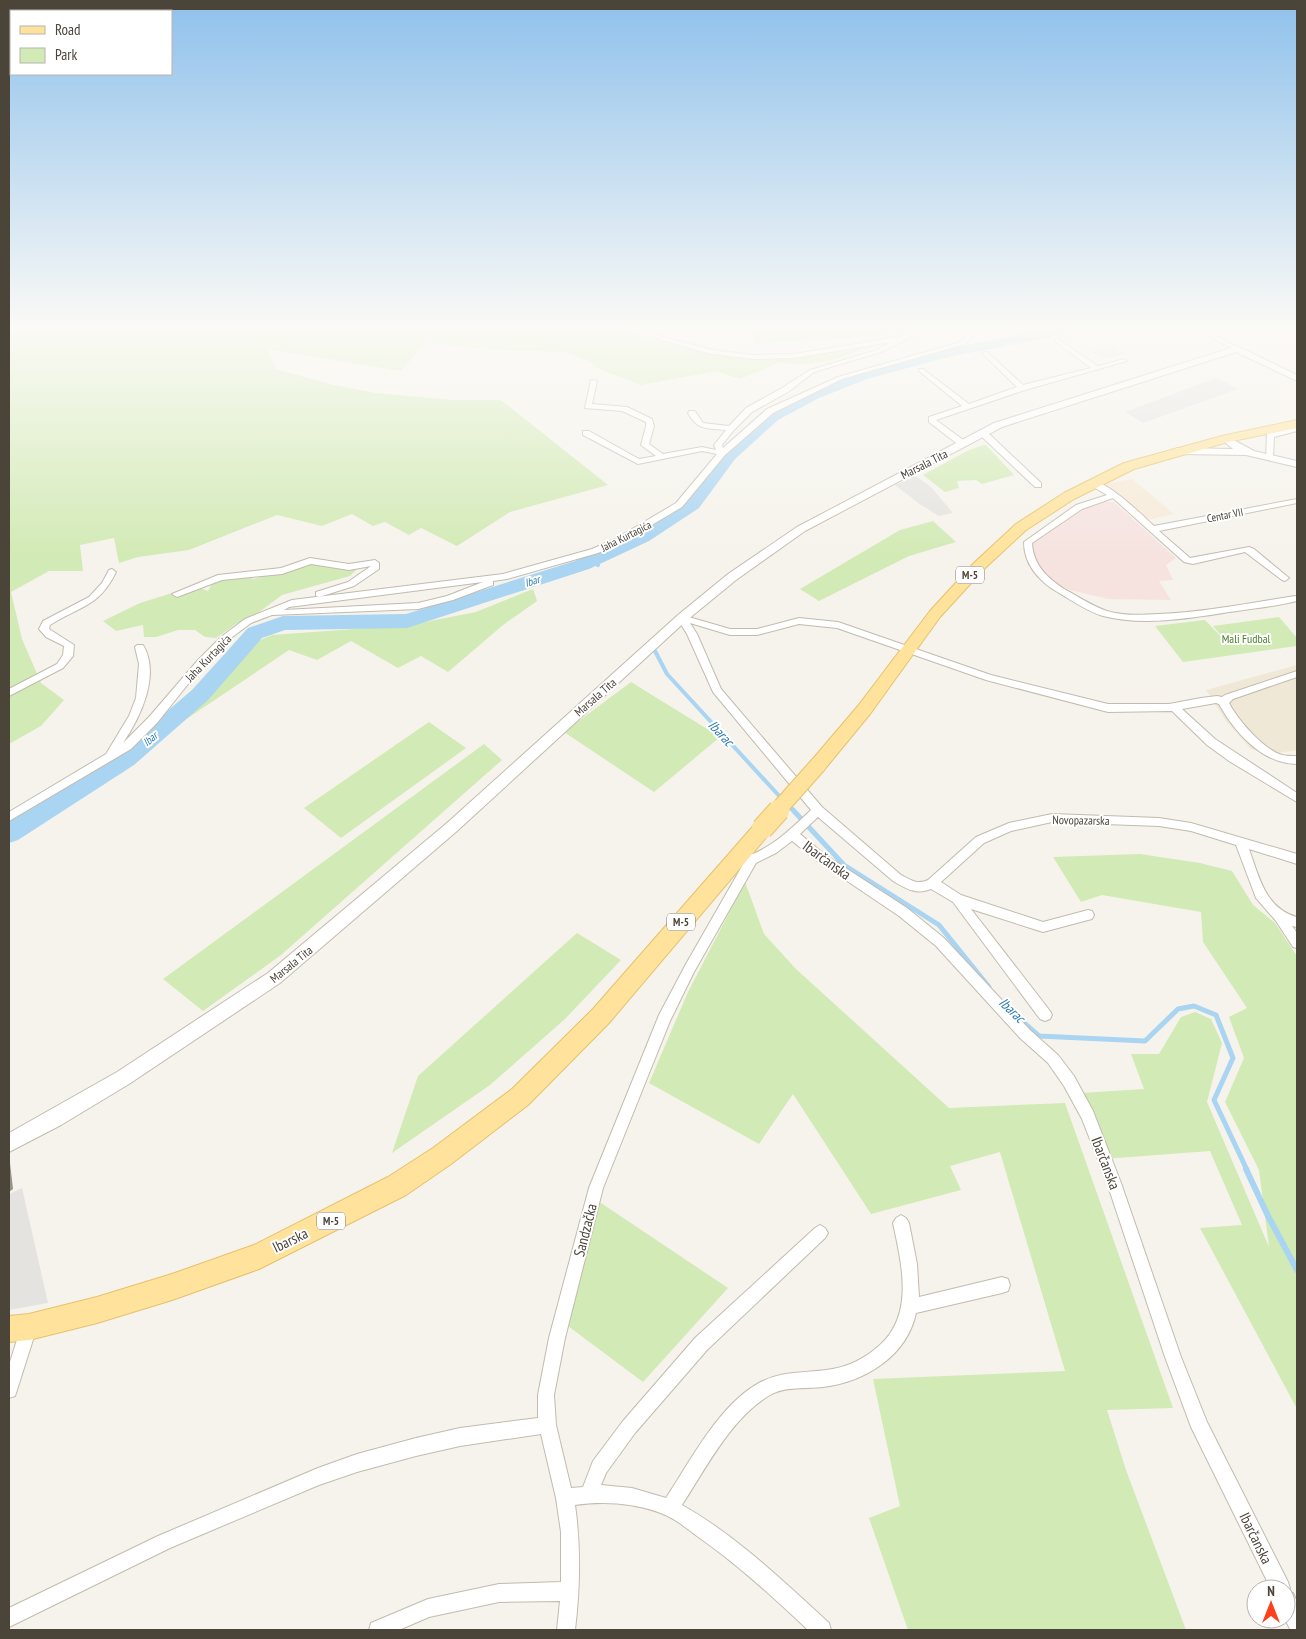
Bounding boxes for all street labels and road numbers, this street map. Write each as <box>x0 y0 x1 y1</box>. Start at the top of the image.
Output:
street label: Marsala Tita <box>898 446 950 482</box>
street label: Centar VII <box>1206 505 1244 525</box>
street label: Jaha Kurtagića <box>598 517 654 555</box>
road number: M-5 <box>956 566 984 584</box>
street label: Jaha Kurtagića <box>181 631 234 685</box>
street label: Marsala Tita <box>571 675 619 719</box>
street label: Novopazarska <box>1052 812 1110 828</box>
street label: Ibarčanska <box>799 836 855 884</box>
road number: M-5 <box>667 914 695 930</box>
street label: Marsala Tita <box>267 942 315 986</box>
street label: Ibarčanska <box>1087 1134 1125 1192</box>
street label: Sandzačka <box>569 1201 601 1259</box>
road number: M-5 <box>317 1212 345 1230</box>
street label: Ibarska <box>269 1223 311 1257</box>
street label: Ibarčanska <box>1235 1509 1277 1567</box>

